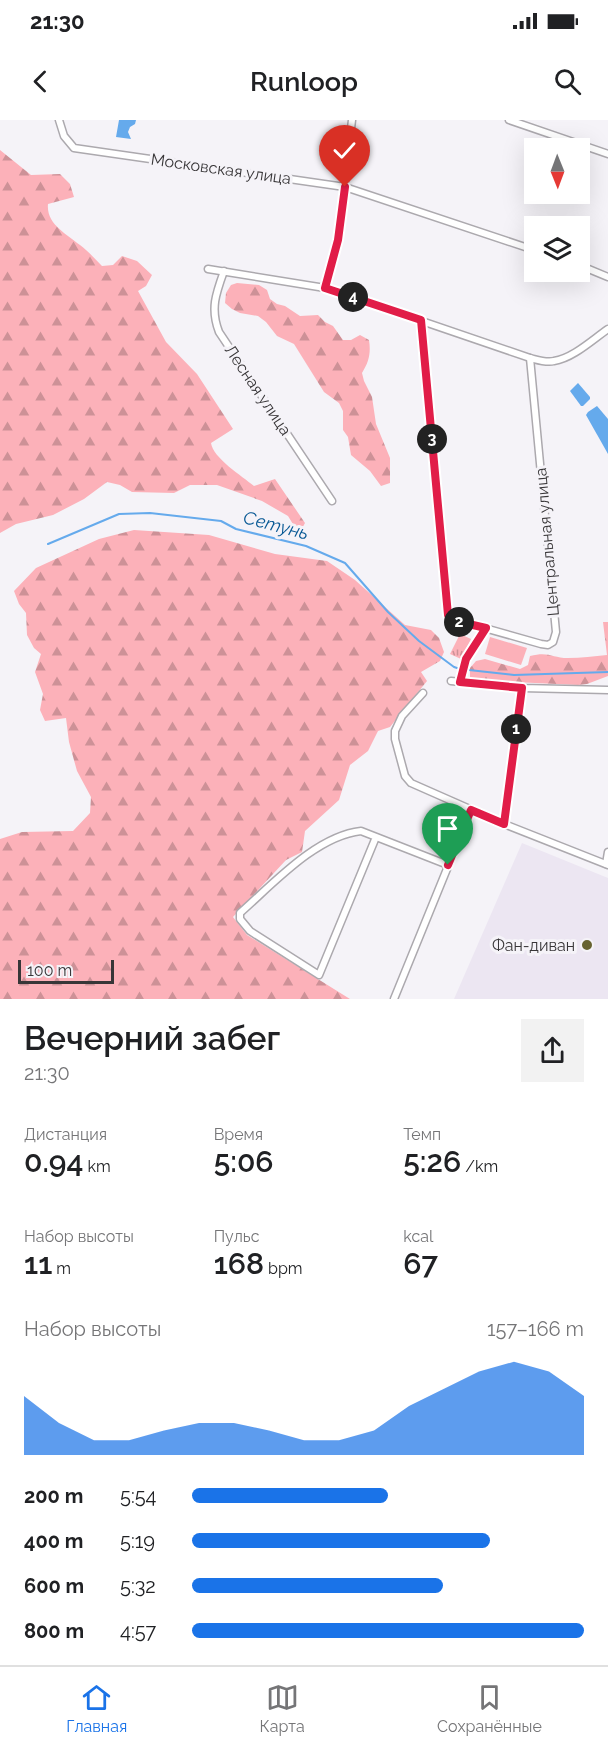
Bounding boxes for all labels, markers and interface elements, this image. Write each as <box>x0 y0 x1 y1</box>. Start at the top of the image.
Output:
text: 21:30 <box>30 8 85 34</box>
icon: back <box>24 65 57 98</box>
icon: search <box>551 65 584 98</box>
text: Runloop <box>250 66 358 97</box>
pin <box>319 125 370 187</box>
icon: check <box>328 134 361 167</box>
north arrow <box>524 138 590 204</box>
map controls <box>524 138 590 282</box>
street label: Московская улица <box>150 150 292 188</box>
button: layers <box>524 216 590 282</box>
pin: 4 <box>338 282 368 312</box>
text: 4 <box>348 287 358 306</box>
street label: Лесная улица <box>221 341 295 439</box>
pin: 3 <box>417 424 447 454</box>
text: 3 <box>428 429 436 448</box>
street label: Центральная улица <box>531 467 563 617</box>
water label: Сетунь <box>241 506 311 544</box>
pin: 2 <box>444 607 474 637</box>
text: 2 <box>454 612 464 631</box>
pin: 1 <box>501 714 531 744</box>
text: 1 <box>512 719 520 738</box>
pin <box>422 803 473 865</box>
icon: arrive <box>431 812 464 845</box>
place label: Фан-диван <box>492 936 575 955</box>
marker: Фан-диван <box>580 938 594 952</box>
scale bar <box>18 957 114 984</box>
text: 100 m <box>27 961 72 980</box>
text: Вечерний забег <box>24 1019 280 1058</box>
button: share <box>521 1019 584 1082</box>
text: 21:30 <box>24 1061 70 1085</box>
text: Дистанция <box>24 1125 107 1144</box>
text: Время <box>214 1125 263 1144</box>
text: Темп <box>403 1125 441 1144</box>
text: 0.94 <box>24 1144 83 1179</box>
text: 5:06 <box>214 1144 274 1179</box>
text: 5:26 <box>403 1144 461 1179</box>
text: km <box>83 1157 111 1176</box>
text: /km <box>461 1157 498 1176</box>
text: Набор высоты <box>24 1227 134 1246</box>
text: Пульс <box>214 1227 259 1246</box>
text: kcal <box>403 1227 433 1246</box>
text: 11 <box>24 1246 52 1281</box>
text: 168 <box>214 1246 264 1281</box>
text: 67 <box>403 1246 438 1281</box>
text: m <box>52 1259 71 1278</box>
text: bpm <box>264 1259 303 1278</box>
text: Набор высоты <box>24 1317 161 1341</box>
text: 157–166 m <box>487 1317 584 1341</box>
text: 200 m <box>24 1484 83 1508</box>
text: 5:54 <box>120 1484 156 1508</box>
text: 400 m <box>24 1529 83 1553</box>
text: 5:19 <box>120 1529 155 1553</box>
text: 600 m <box>24 1574 84 1598</box>
text: 5:32 <box>120 1574 156 1598</box>
text: 800 m <box>24 1619 84 1643</box>
text: 4:57 <box>120 1619 156 1643</box>
tab: Главная <box>66 1681 127 1736</box>
tab: Карта <box>260 1681 305 1736</box>
tab: Сохранённые <box>437 1681 542 1736</box>

